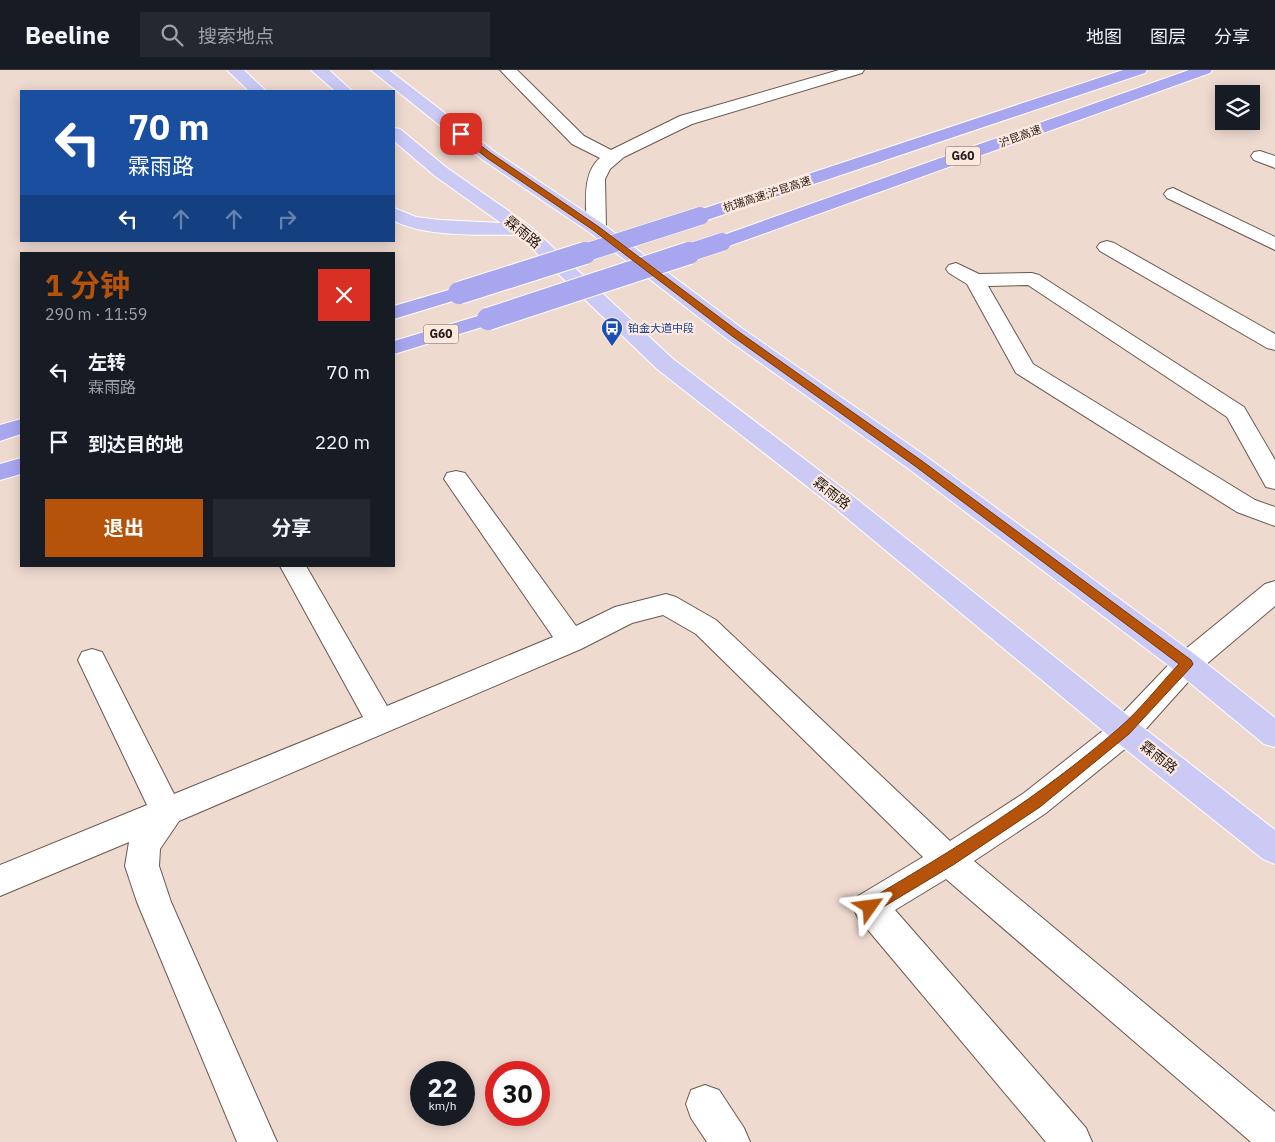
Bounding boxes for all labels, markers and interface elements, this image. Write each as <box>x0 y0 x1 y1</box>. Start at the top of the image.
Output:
search box <box>140 12 490 57</box>
text: Beeline <box>25 19 110 51</box>
icon: search <box>158 21 186 49</box>
text: 搜索地点 <box>198 24 274 48</box>
text: 地图 <box>1086 25 1122 48</box>
text: 图层 <box>1150 25 1186 48</box>
text: 分享 <box>1214 25 1250 48</box>
map controls <box>1215 85 1260 130</box>
button: layers <box>1215 85 1260 130</box>
text: 70 m <box>128 104 210 150</box>
icon: left <box>45 110 110 175</box>
pin <box>440 113 482 155</box>
icon: arrive <box>447 120 475 148</box>
street label: 沪昆高速 <box>997 122 1043 150</box>
road number: G60 <box>946 146 980 165</box>
text: 霖雨路 <box>128 151 194 180</box>
street label: 杭瑞高速;沪昆高速 <box>721 173 813 215</box>
icon: left <box>114 205 142 233</box>
icon: ahead <box>167 205 195 233</box>
icon: ahead <box>220 205 248 233</box>
icon: right <box>273 205 301 233</box>
street label: 霖雨路 <box>501 212 545 252</box>
text: 1 分钟 <box>45 265 130 304</box>
button: close <box>318 269 370 321</box>
text: 290 m · 11:59 <box>45 304 147 324</box>
bus stop icon: 铂金大道中段 <box>600 316 624 347</box>
place label: 铂金大道中段 <box>628 321 694 335</box>
road number: G60 <box>424 324 458 344</box>
text: 左转 <box>88 350 126 374</box>
icon: left <box>45 358 73 386</box>
text: 70 m <box>326 360 370 384</box>
text: 霖雨路 <box>88 377 136 397</box>
icon: arrive <box>45 428 73 456</box>
text: 220 m <box>315 430 370 454</box>
text: 到达目的地 <box>88 432 183 456</box>
street label: 霖雨路 <box>810 473 854 513</box>
button: 退出 <box>45 499 203 557</box>
button: 分享 <box>213 499 370 557</box>
street label: 霖雨路 <box>1137 737 1181 777</box>
position arrow <box>843 880 895 932</box>
speed limit sign: 30 <box>485 1061 550 1126</box>
text: 22 <box>427 1071 458 1104</box>
text: km/h <box>428 1098 457 1113</box>

